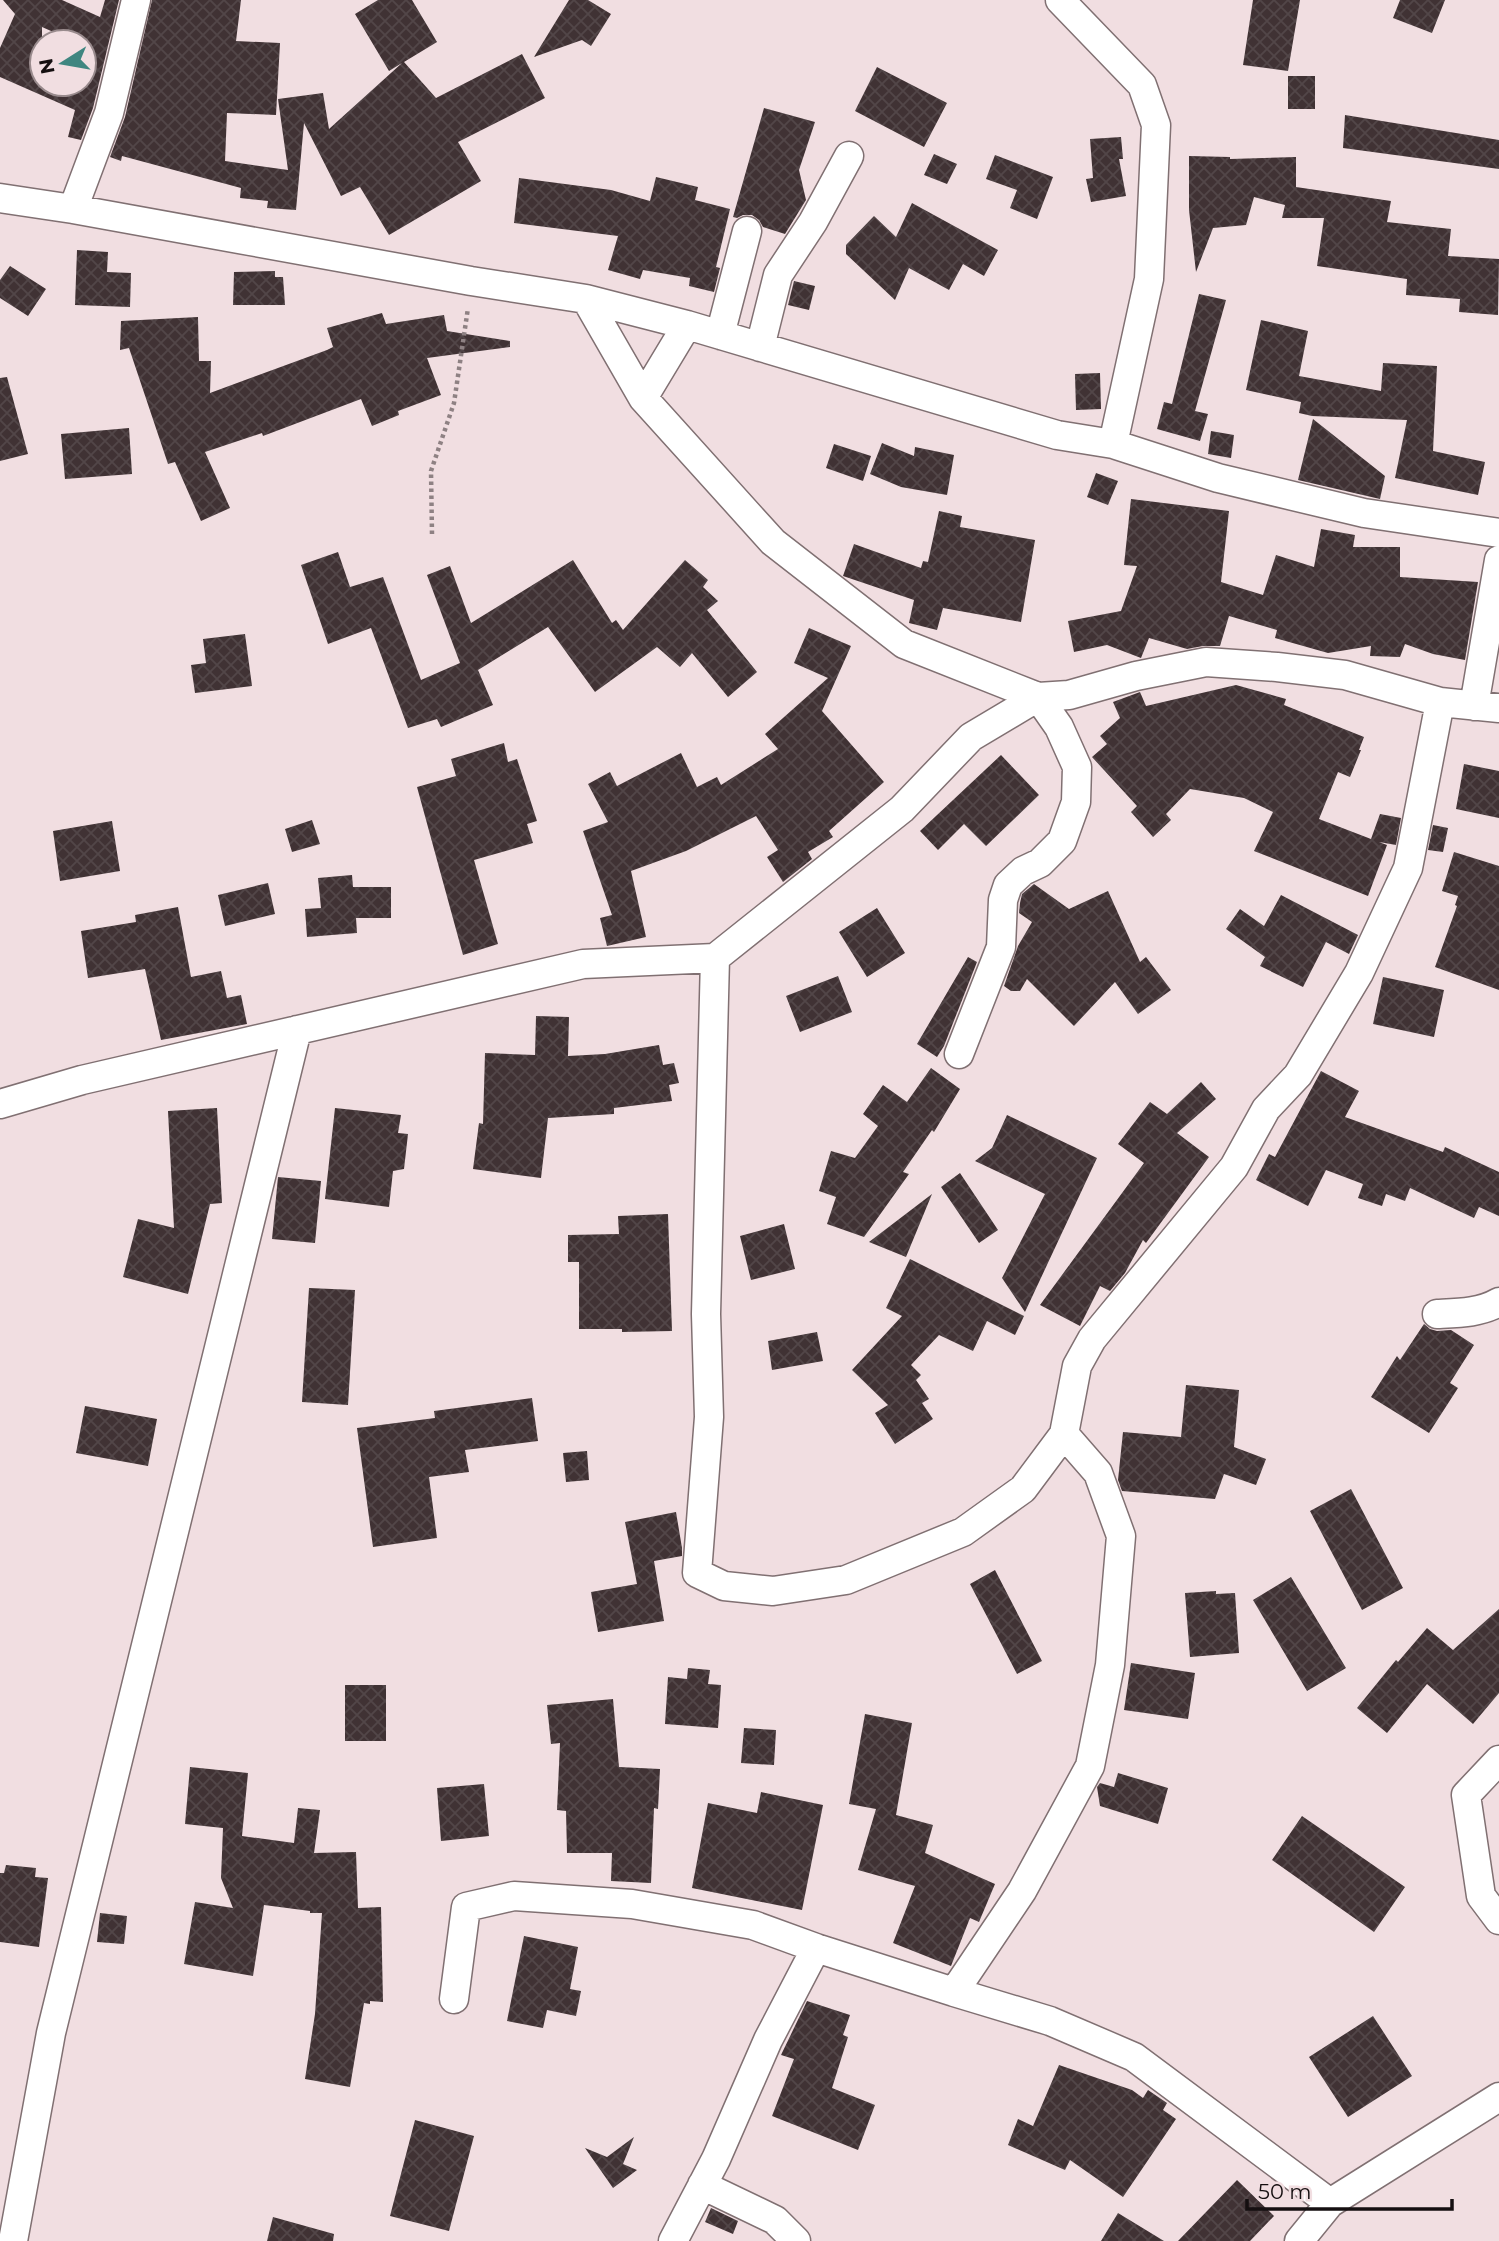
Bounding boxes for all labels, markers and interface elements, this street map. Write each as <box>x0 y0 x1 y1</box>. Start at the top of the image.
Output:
north arrow <box>28 28 98 98</box>
text: N <box>34 56 60 76</box>
scale bar <box>1247 2168 1452 2212</box>
text: 50 m <box>1258 2179 1312 2204</box>

